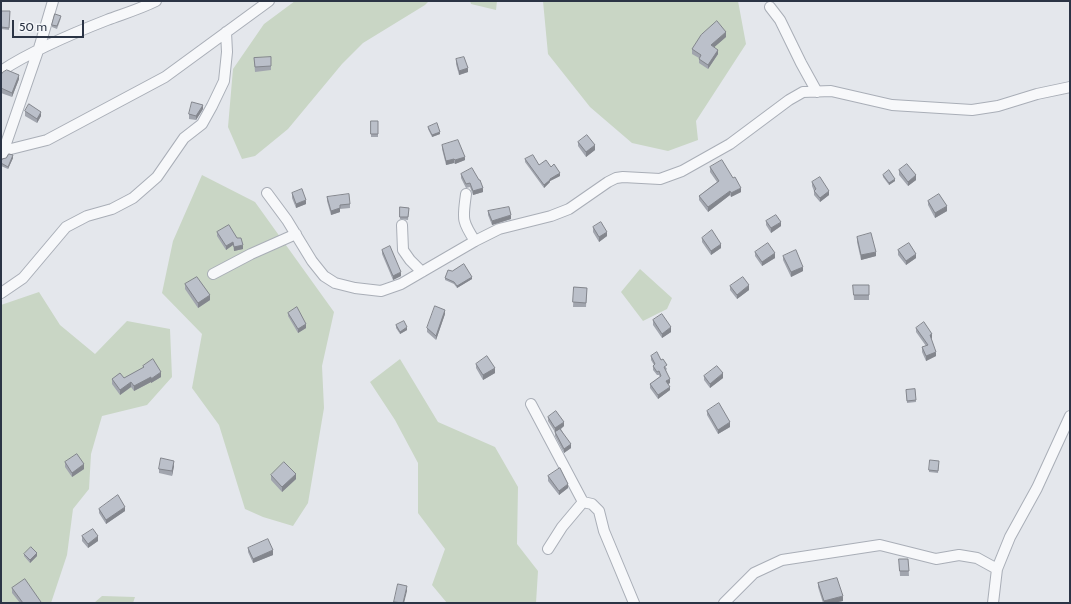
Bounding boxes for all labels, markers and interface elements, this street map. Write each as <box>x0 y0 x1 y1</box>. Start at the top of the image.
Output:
scale bar <box>14 12 86 38</box>
text: 50 m <box>19 19 47 34</box>

